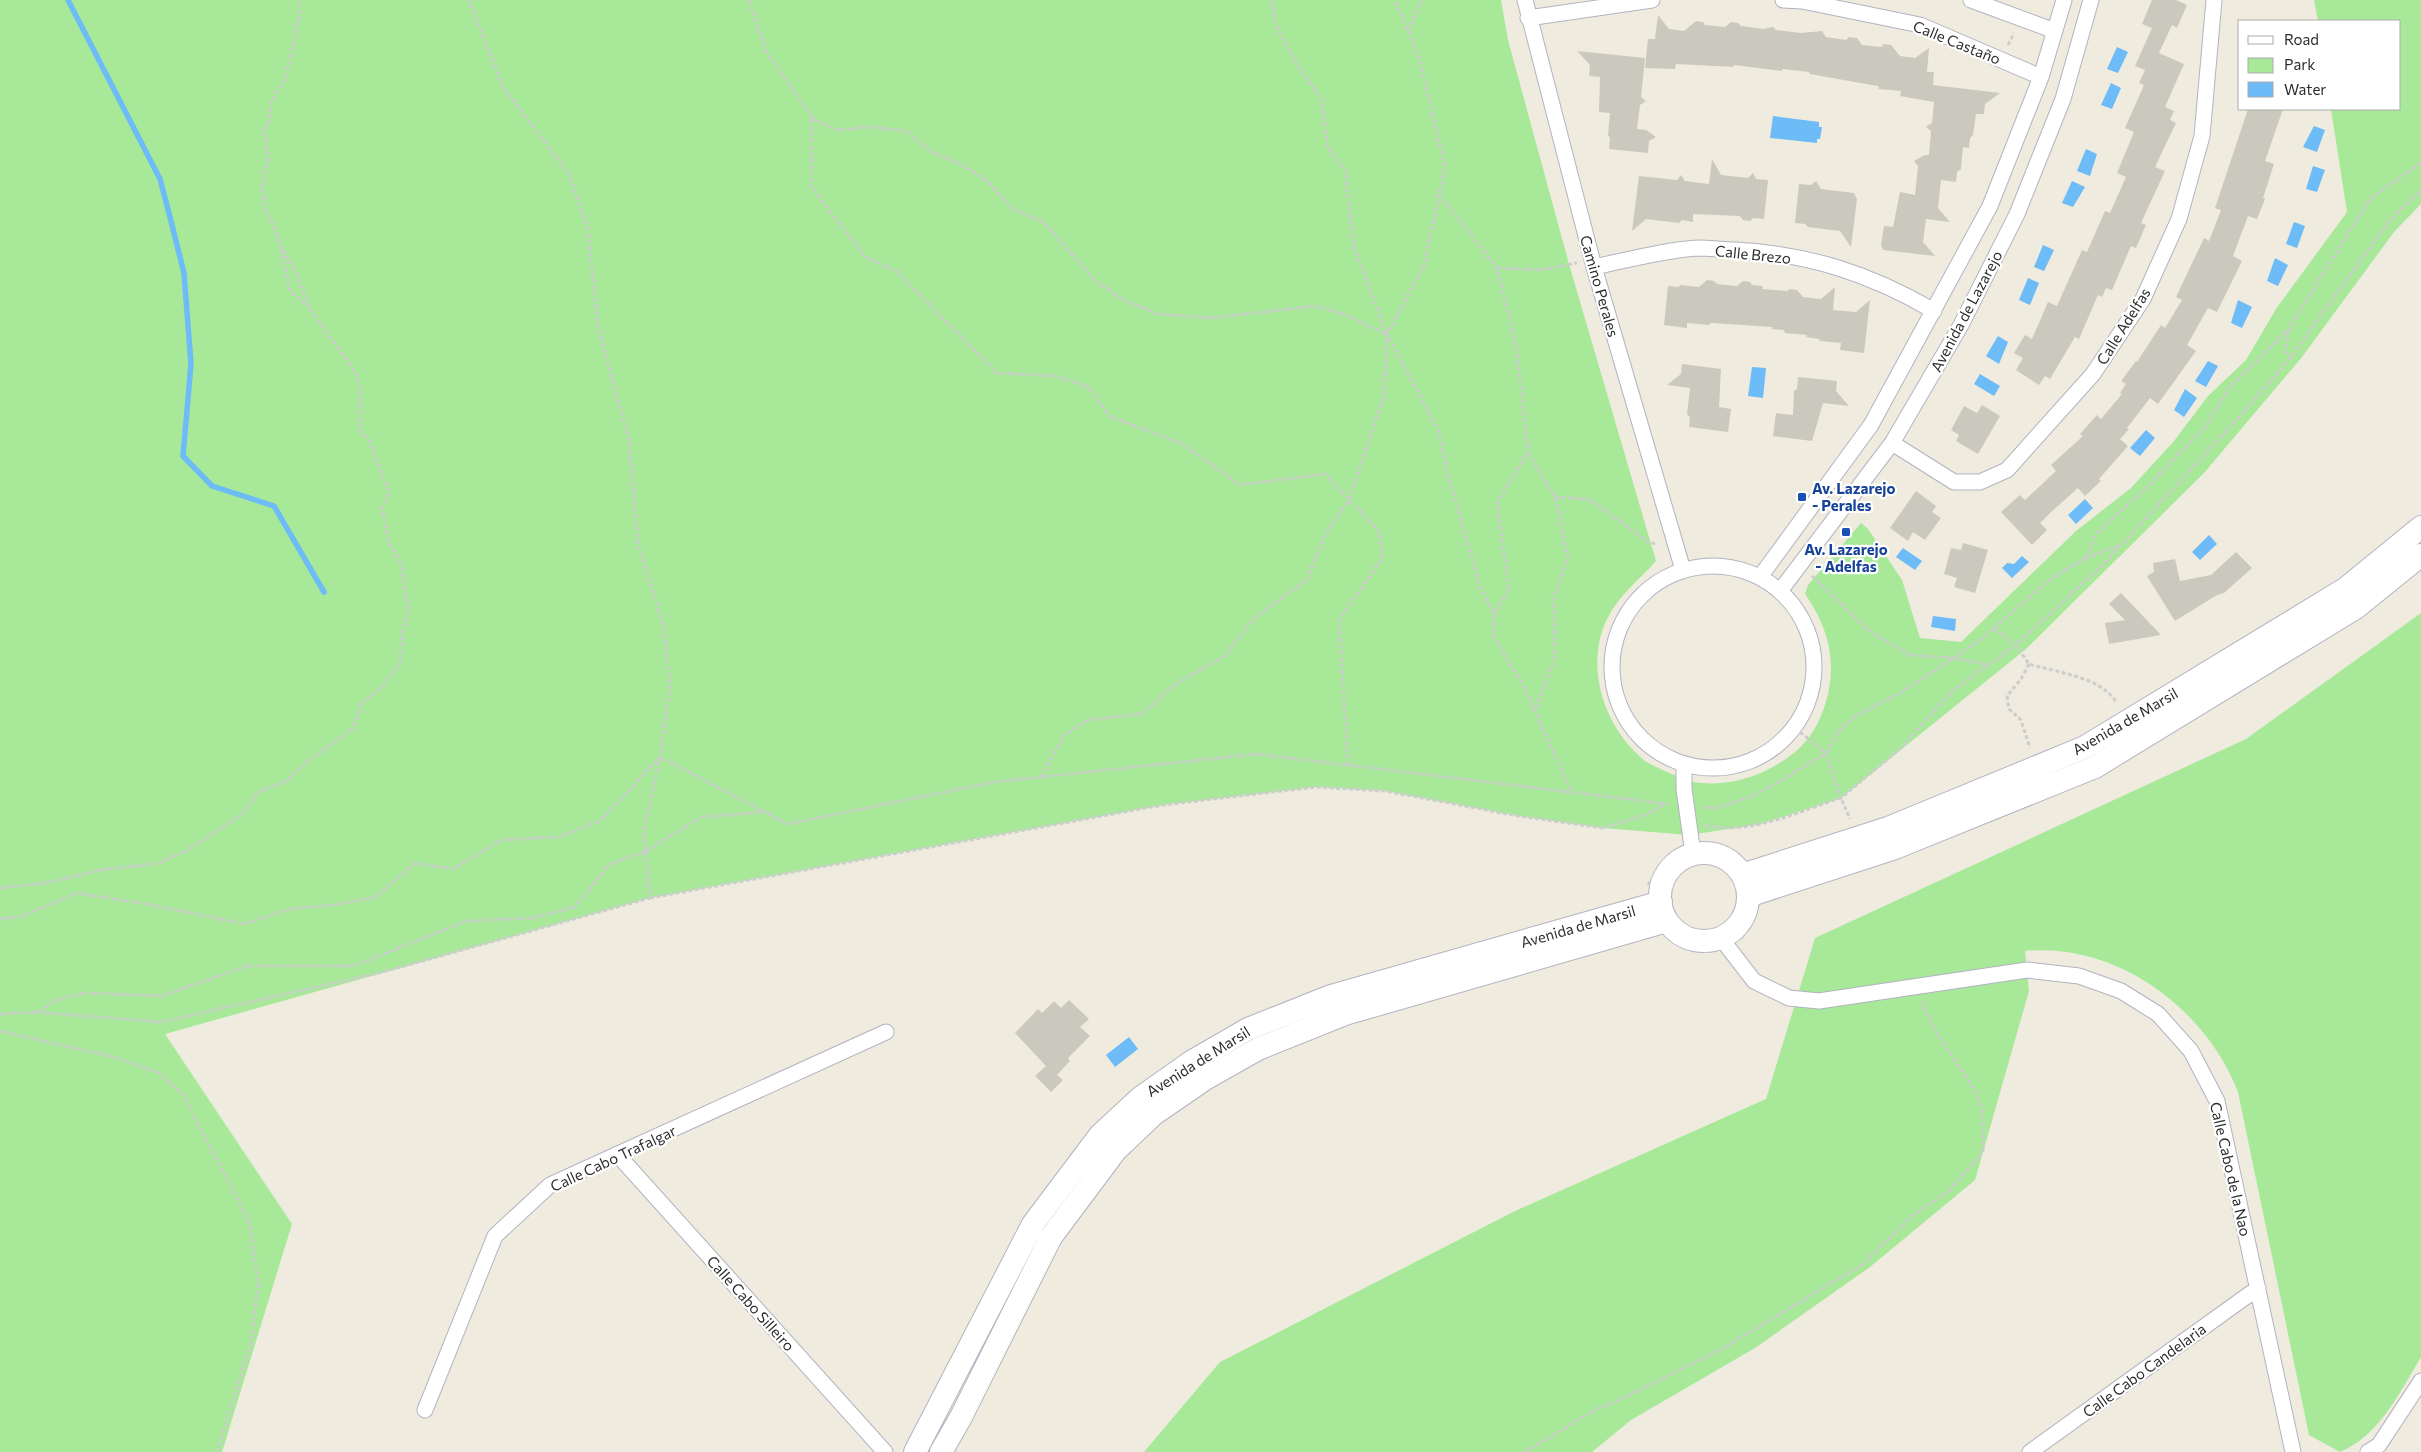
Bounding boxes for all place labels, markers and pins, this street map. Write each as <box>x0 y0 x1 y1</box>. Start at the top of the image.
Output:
place label: Av. Lazarejo - Perales <box>1812 479 1895 514</box>
marker: Av. Lazarejo - Perales <box>1796 491 1808 503</box>
marker: Av. Lazarejo - Adelfas <box>1840 526 1852 538</box>
place label: Av. Lazarejo - Adelfas <box>1804 540 1888 575</box>

